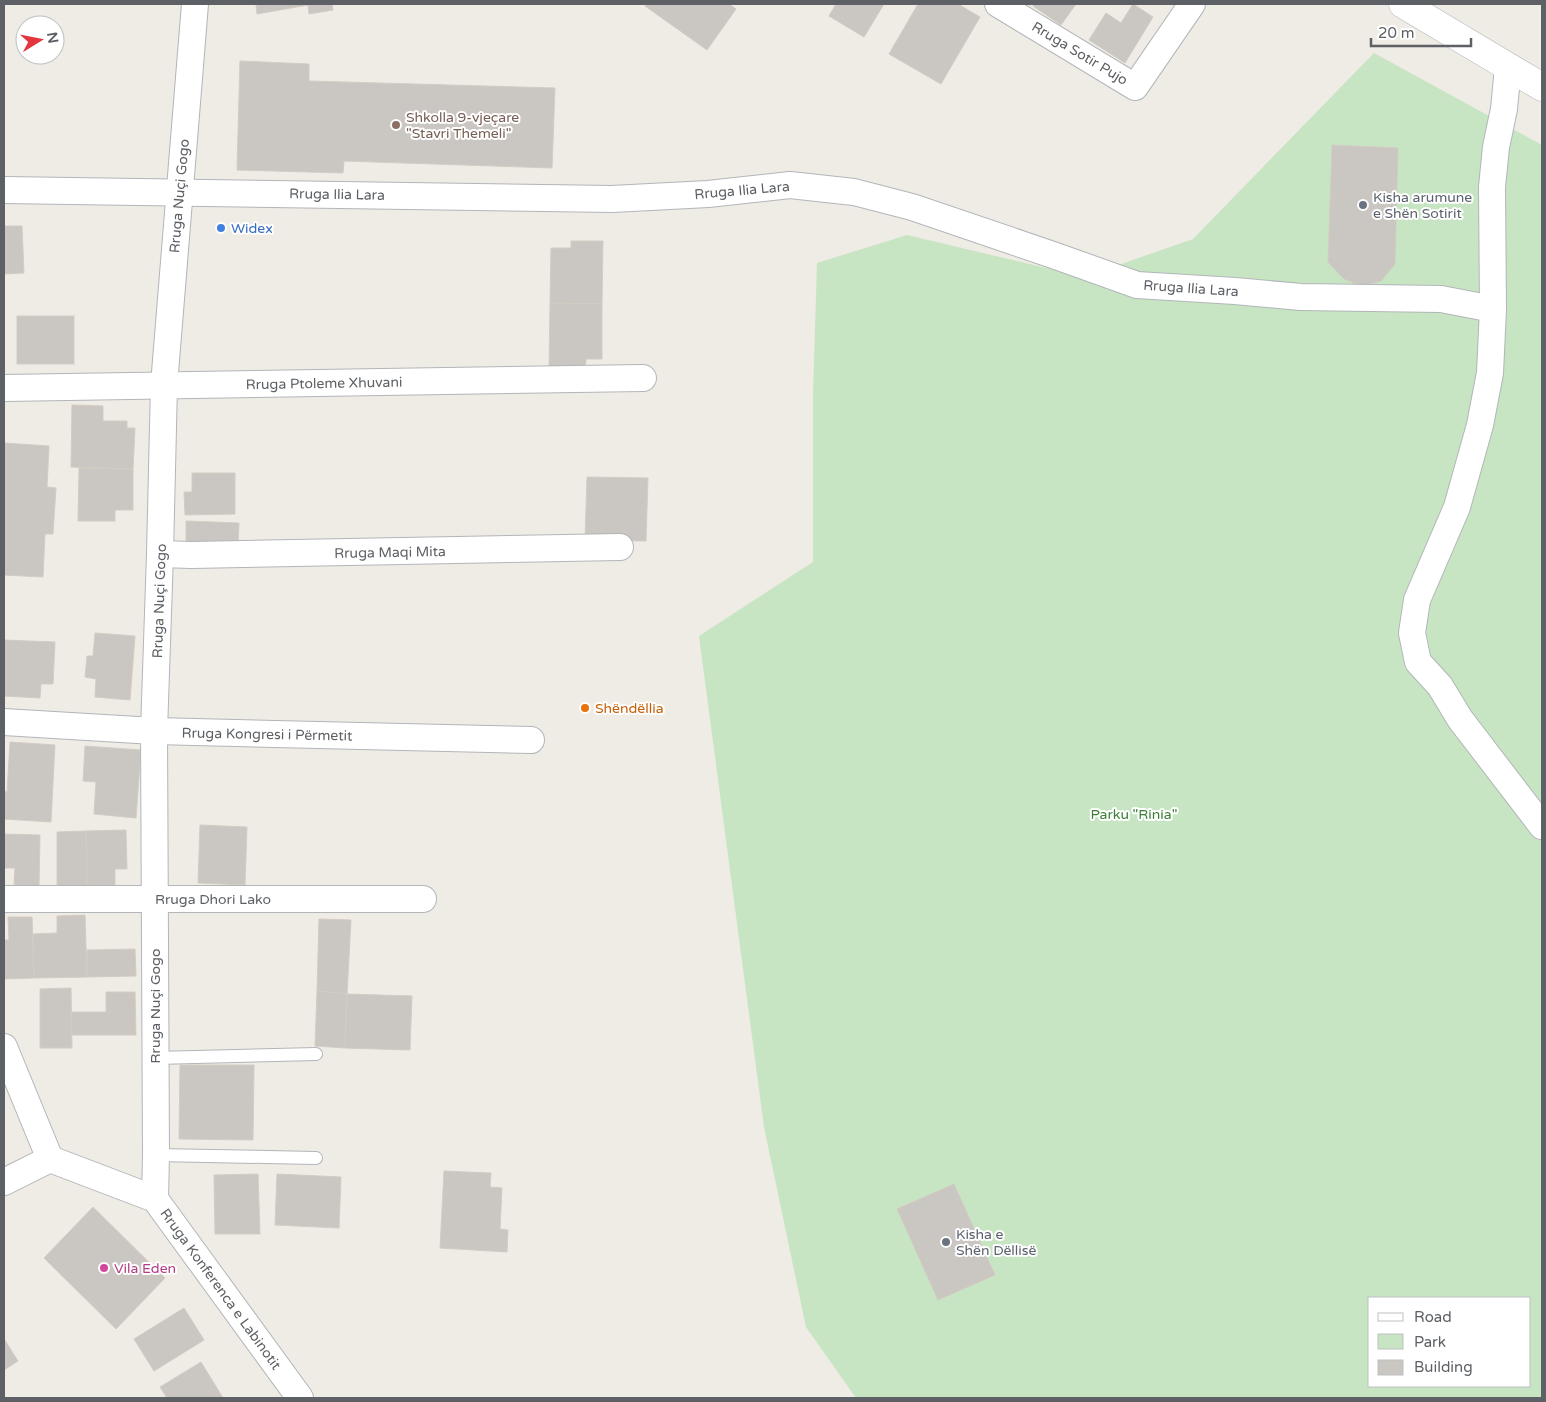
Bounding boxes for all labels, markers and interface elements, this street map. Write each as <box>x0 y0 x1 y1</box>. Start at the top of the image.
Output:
north arrow <box>15 15 65 65</box>
scale bar <box>1371 15 1471 47</box>
street label: Rruga Sotir Pujo <box>1029 18 1131 89</box>
text: 20 m <box>1378 24 1415 42</box>
text: N <box>43 31 62 45</box>
place label: Shkolla 9-vjeçare "Stavri Themeli" <box>406 109 519 142</box>
marker: Shkolla 9-vjeçare "Stavri Themeli" <box>390 119 402 131</box>
street label: Rruga Nuçi Gogo <box>166 138 193 254</box>
street label: Rruga Ilia Lara <box>694 178 790 203</box>
street label: Rruga Ilia Lara <box>289 185 385 204</box>
place label: Kisha arumune e Shën Sotirit <box>1373 189 1472 222</box>
marker: Kisha arumune e Shën Sotirit <box>1357 199 1369 211</box>
place label: Widex <box>231 220 273 237</box>
marker: Widex <box>215 222 227 234</box>
street label: Rruga Ilia Lara <box>1143 277 1239 300</box>
street label: Rruga Ptoleme Xhuvani <box>245 374 403 393</box>
street label: Rruga Nuçi Gogo <box>149 543 170 659</box>
street label: Rruga Maqi Mita <box>334 543 446 562</box>
place label: Shëndëllia <box>595 700 664 717</box>
marker: Shëndëllia <box>579 702 591 714</box>
street label: Rruga Kongresi i Përmetit <box>181 725 353 745</box>
park label: Parku "Rinia" <box>1091 806 1177 823</box>
street label: Rruga Dhori Lako <box>155 891 271 908</box>
street label: Rruga Nuçi Gogo <box>147 949 164 1063</box>
street label: Rruga Konferenca e Labinotit <box>156 1205 285 1374</box>
place label: Kisha e Shën Dëllisë <box>956 1226 1036 1259</box>
marker: Kisha e Shën Dëllisë <box>940 1236 952 1248</box>
place label: Vila Eden <box>114 1260 176 1277</box>
marker: Vila Eden <box>98 1262 110 1274</box>
legend <box>1368 1297 1531 1387</box>
text: Road <box>1414 1308 1452 1326</box>
text: Park <box>1414 1333 1446 1351</box>
text: Building <box>1414 1358 1473 1376</box>

